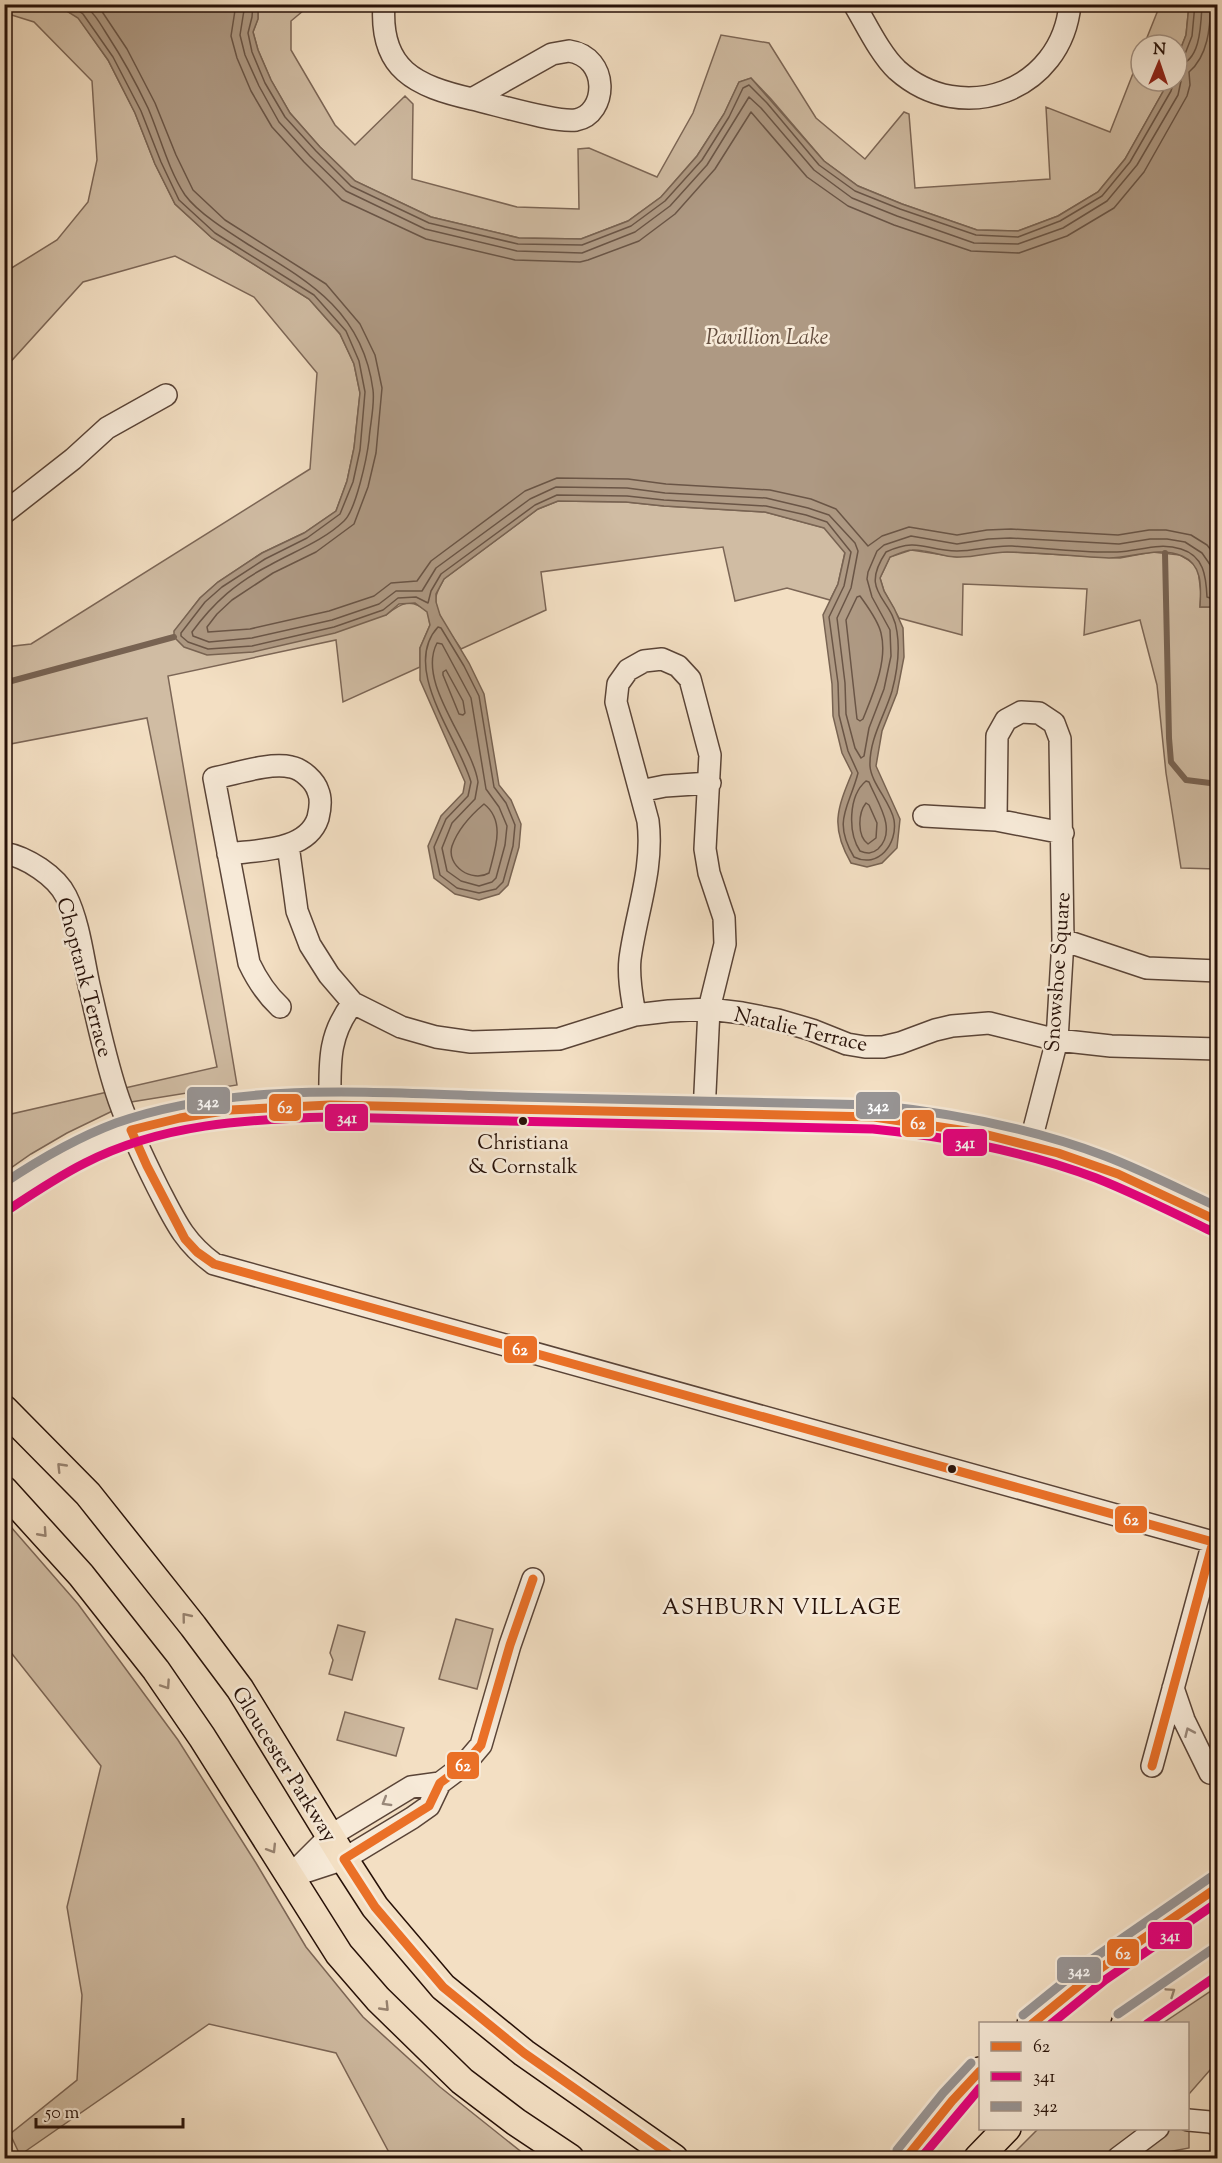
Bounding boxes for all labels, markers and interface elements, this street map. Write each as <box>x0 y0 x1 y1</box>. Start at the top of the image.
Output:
north arrow <box>1129 33 1189 93</box>
text: N <box>1153 39 1166 62</box>
water label: Pavillion Lake <box>706 323 828 355</box>
street label: Snowshoe Square <box>1038 891 1080 1053</box>
street label: Choptank Terrace <box>47 894 119 1061</box>
street label: Natalie Terrace <box>731 1001 870 1061</box>
line badge: 342 <box>186 1086 231 1115</box>
line badge: 342 <box>855 1091 901 1120</box>
text: 342 <box>197 1092 220 1115</box>
line badge: 62 <box>268 1093 302 1122</box>
text: 342 <box>867 1096 890 1119</box>
text: 62 <box>277 1098 293 1121</box>
line badge: 341 <box>324 1103 369 1132</box>
text: 341 <box>337 1108 358 1131</box>
line badge: 62 <box>901 1109 935 1138</box>
text: 62 <box>910 1114 926 1137</box>
marker: Christiana & Cornstalk <box>517 1115 529 1127</box>
line badge: 341 <box>942 1128 988 1157</box>
place label: Christiana & Cornstalk <box>468 1130 578 1183</box>
text: 341 <box>955 1133 976 1156</box>
line badge: 62 <box>503 1335 538 1364</box>
text: 62 <box>512 1340 528 1363</box>
unlabelled marker <box>946 1463 958 1475</box>
one-way arrow <box>58 1464 69 1475</box>
line badge: 62 <box>1114 1505 1148 1534</box>
text: 62 <box>1123 1510 1139 1533</box>
one-way arrow <box>36 1526 47 1537</box>
district label: ASHBURN VILLAGE <box>662 1593 902 1625</box>
one-way arrow <box>182 1613 193 1624</box>
one-way arrow <box>159 1678 170 1689</box>
street label: Gloucester Parkway <box>223 1681 344 1849</box>
one-way arrow <box>1184 1727 1196 1738</box>
line badge: 62 <box>446 1751 480 1780</box>
text: 62 <box>455 1756 471 1779</box>
one-way arrow <box>382 1795 392 1807</box>
one-way arrow <box>264 1842 275 1853</box>
line badge: 341 <box>1147 1921 1193 1950</box>
text: 341 <box>1160 1926 1181 1949</box>
line badge: 62 <box>1106 1938 1140 1967</box>
text: 62 <box>1115 1944 1131 1967</box>
line badge: 342 <box>1056 1956 1102 1984</box>
text: 342 <box>1068 1961 1091 1984</box>
one-way arrow <box>1165 1988 1176 1999</box>
one-way arrow <box>378 2000 389 2010</box>
legend <box>979 2022 1189 2130</box>
text: 62 <box>1033 2035 1051 2061</box>
text: 341 <box>1033 2065 1055 2091</box>
scale bar <box>36 2091 183 2129</box>
text: 342 <box>1033 2095 1058 2121</box>
text: 50 m <box>44 2101 80 2127</box>

